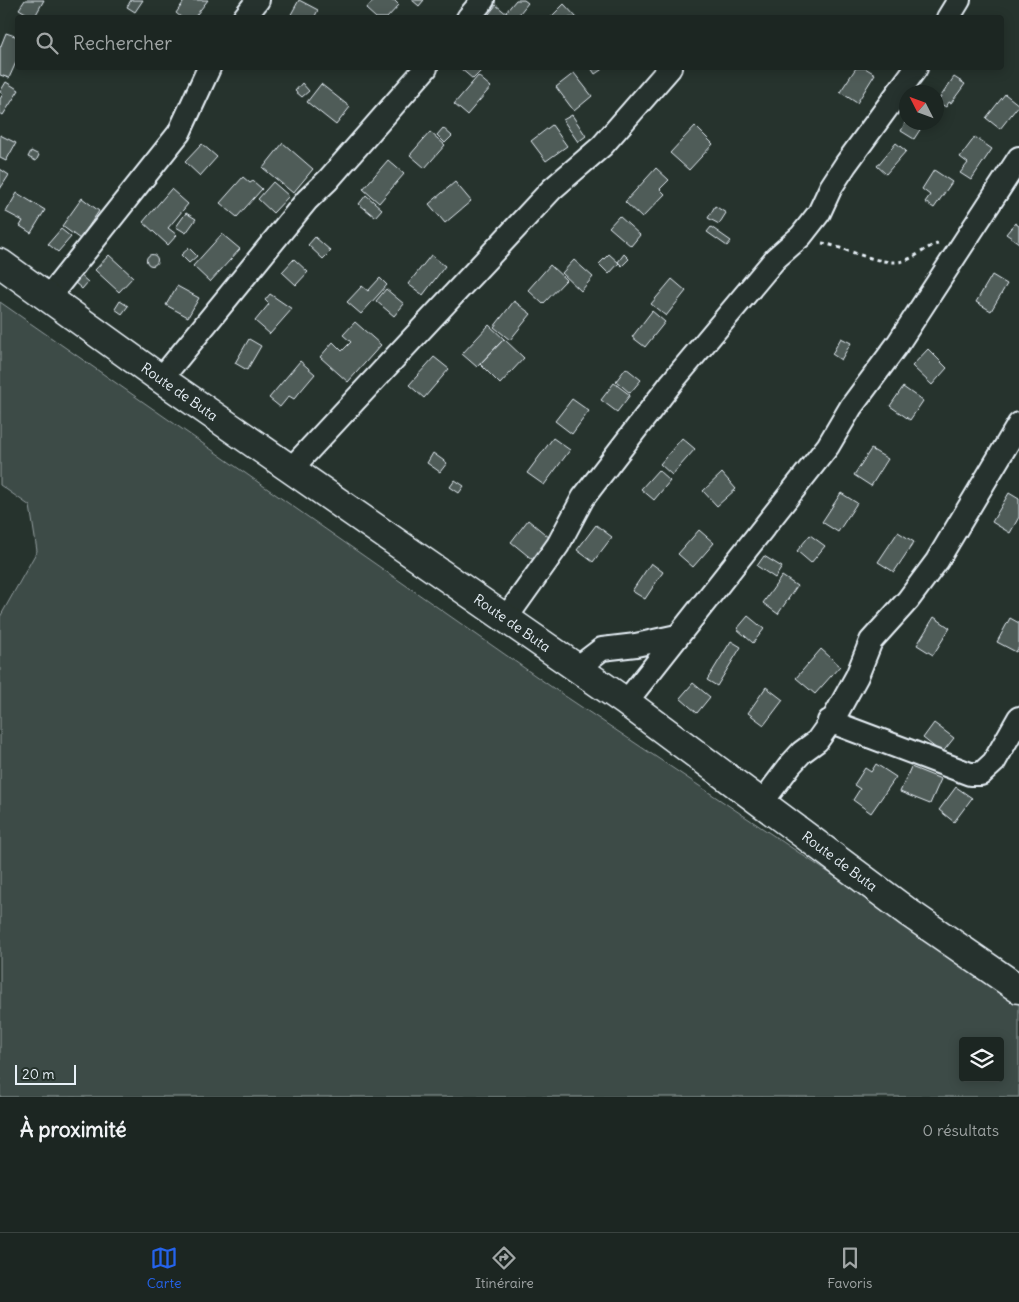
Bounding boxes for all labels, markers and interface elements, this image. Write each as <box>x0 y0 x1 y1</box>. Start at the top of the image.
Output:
search box <box>15 15 1004 70</box>
icon: search <box>33 29 61 57</box>
text: Rechercher <box>73 31 172 55</box>
north arrow <box>899 85 944 130</box>
street label: Route de Buta <box>138 359 221 425</box>
street label: Route de Buta <box>470 590 554 656</box>
street label: Route de Buta <box>798 827 881 895</box>
map controls <box>959 1037 1004 1082</box>
button: layers <box>959 1037 1004 1082</box>
scale bar <box>15 1062 76 1085</box>
text: 20 m <box>22 1065 55 1083</box>
text: À proximité <box>20 1116 127 1143</box>
text: 0 résultats <box>923 1120 999 1140</box>
tab: Carte <box>147 1244 182 1292</box>
tab: Itinéraire <box>475 1244 534 1292</box>
tab: Favoris <box>827 1244 872 1292</box>

